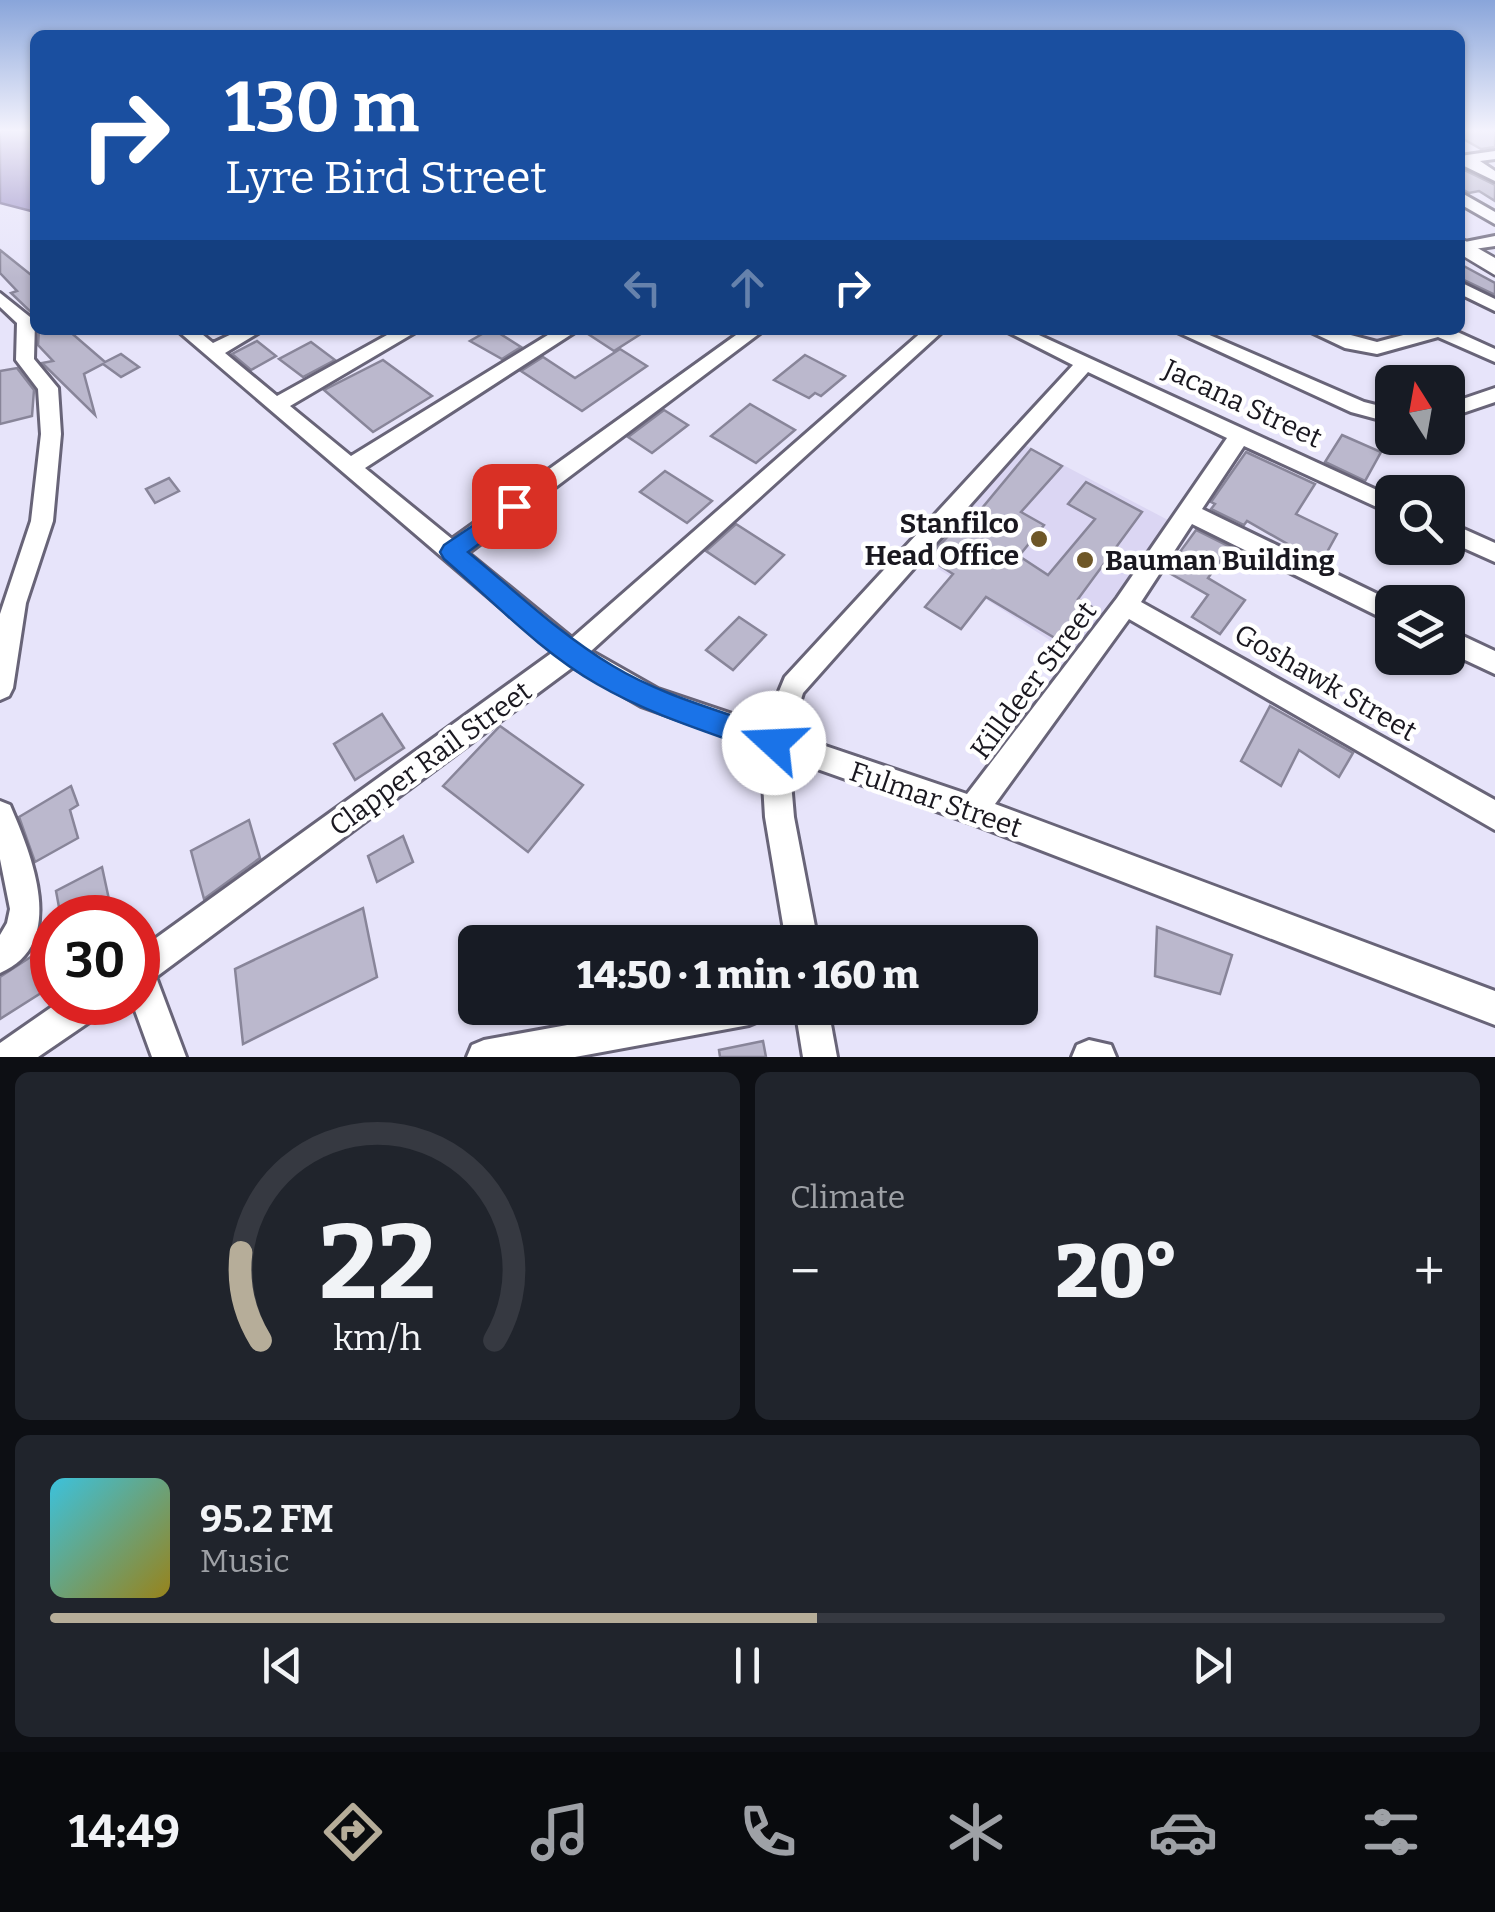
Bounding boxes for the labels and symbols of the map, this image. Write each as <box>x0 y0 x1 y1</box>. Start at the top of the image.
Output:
street label: Jacana Street <box>1157 352 1327 455</box>
north arrow <box>1375 365 1465 455</box>
pin <box>472 464 557 549</box>
place label: Stanfilco Head Office <box>865 507 1019 572</box>
marker: Stanfilco Head Office <box>1028 528 1050 550</box>
place label: Bauman Building <box>1105 544 1335 577</box>
marker: Bauman Building <box>1074 549 1096 571</box>
street label: Killdeer Street <box>964 595 1103 765</box>
street label: Goshawk Street <box>1229 617 1423 748</box>
street label: Clapper Rail Street <box>323 674 538 843</box>
position arrow <box>722 691 826 795</box>
street label: Fulmar Street <box>845 755 1026 844</box>
speed limit sign: 30 <box>30 895 160 1025</box>

